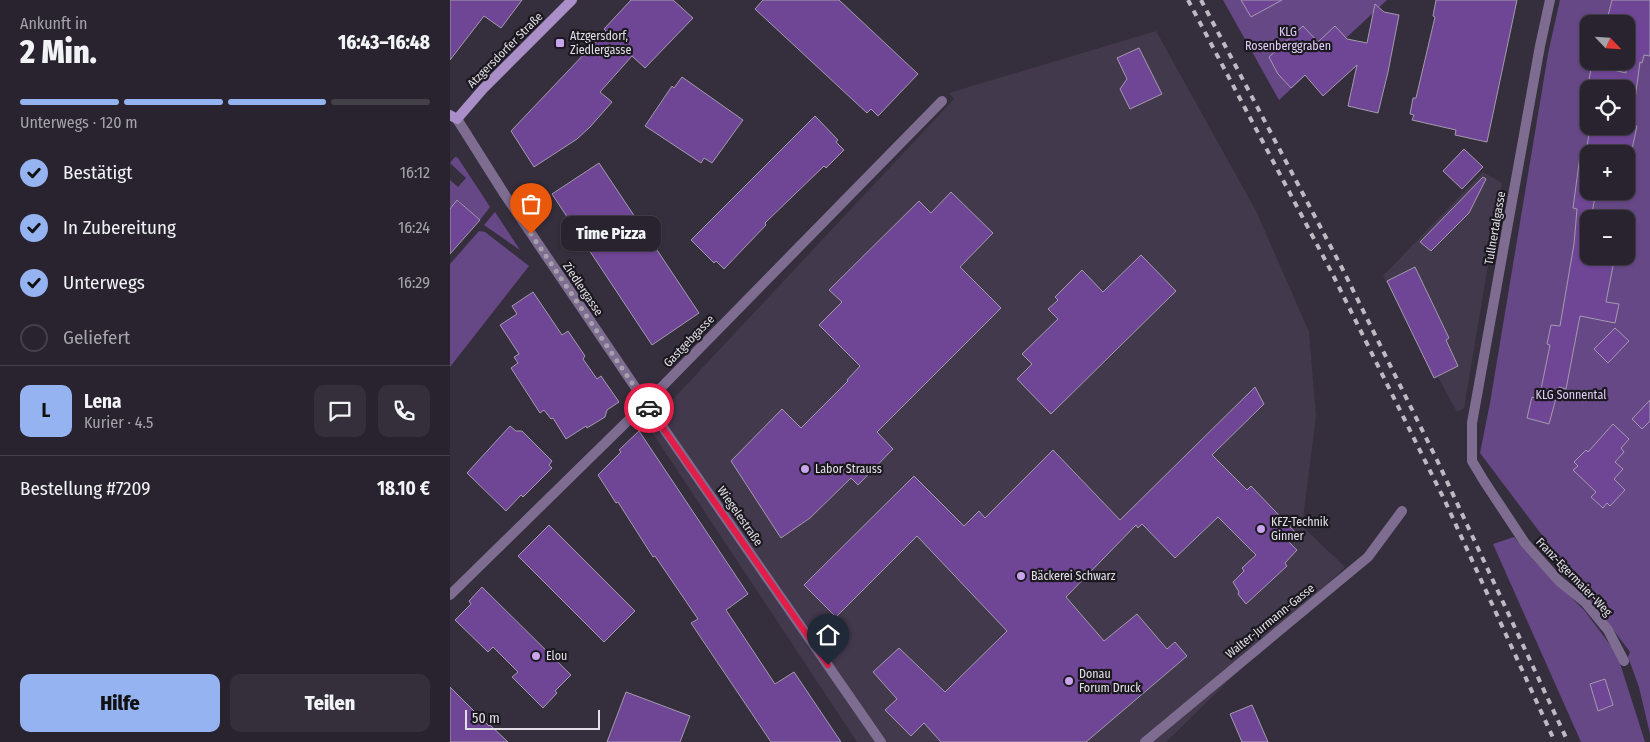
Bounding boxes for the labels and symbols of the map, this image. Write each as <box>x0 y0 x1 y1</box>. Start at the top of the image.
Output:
street label: Atzgersdorfer Straße <box>464 9 546 91</box>
north arrow <box>1580 15 1635 70</box>
park label: KLG Rosenberggraben <box>1245 25 1331 53</box>
place label: Atzgersdorf, Ziedlergasse <box>570 29 631 57</box>
marker: Atzgersdorf, Ziedlergasse <box>554 37 566 49</box>
pin <box>510 183 552 234</box>
street label: Tullnertalgasse <box>1482 190 1508 266</box>
callout: Time Pizza <box>561 216 661 252</box>
street label: Ziedlergasse <box>560 260 606 318</box>
street label: Gastgebgasse <box>661 312 717 370</box>
courier <box>624 383 674 433</box>
park label: KLG Sonnental <box>1536 388 1606 402</box>
place label: Labor Strauss <box>815 462 882 476</box>
marker: Labor Strauss <box>799 463 811 475</box>
street label: Wiegelestraße <box>714 484 766 549</box>
place label: KFZ-Technik Ginner <box>1271 515 1329 543</box>
marker: KFZ-Technik Ginner <box>1255 523 1267 535</box>
street label: Franz-Egermaier-Weg <box>1533 535 1615 619</box>
place label: Bäckerei Schwarz <box>1031 569 1116 583</box>
marker: Bäckerei Schwarz <box>1015 570 1027 582</box>
street label: Walter-Jurmann-Gasse <box>1223 581 1317 661</box>
pin <box>807 614 849 665</box>
place label: Elou <box>546 649 567 663</box>
marker: Elou <box>530 650 542 662</box>
place label: Donau Forum Druck <box>1079 667 1141 695</box>
marker: Donau Forum Druck <box>1063 675 1075 687</box>
scale bar <box>465 707 600 730</box>

